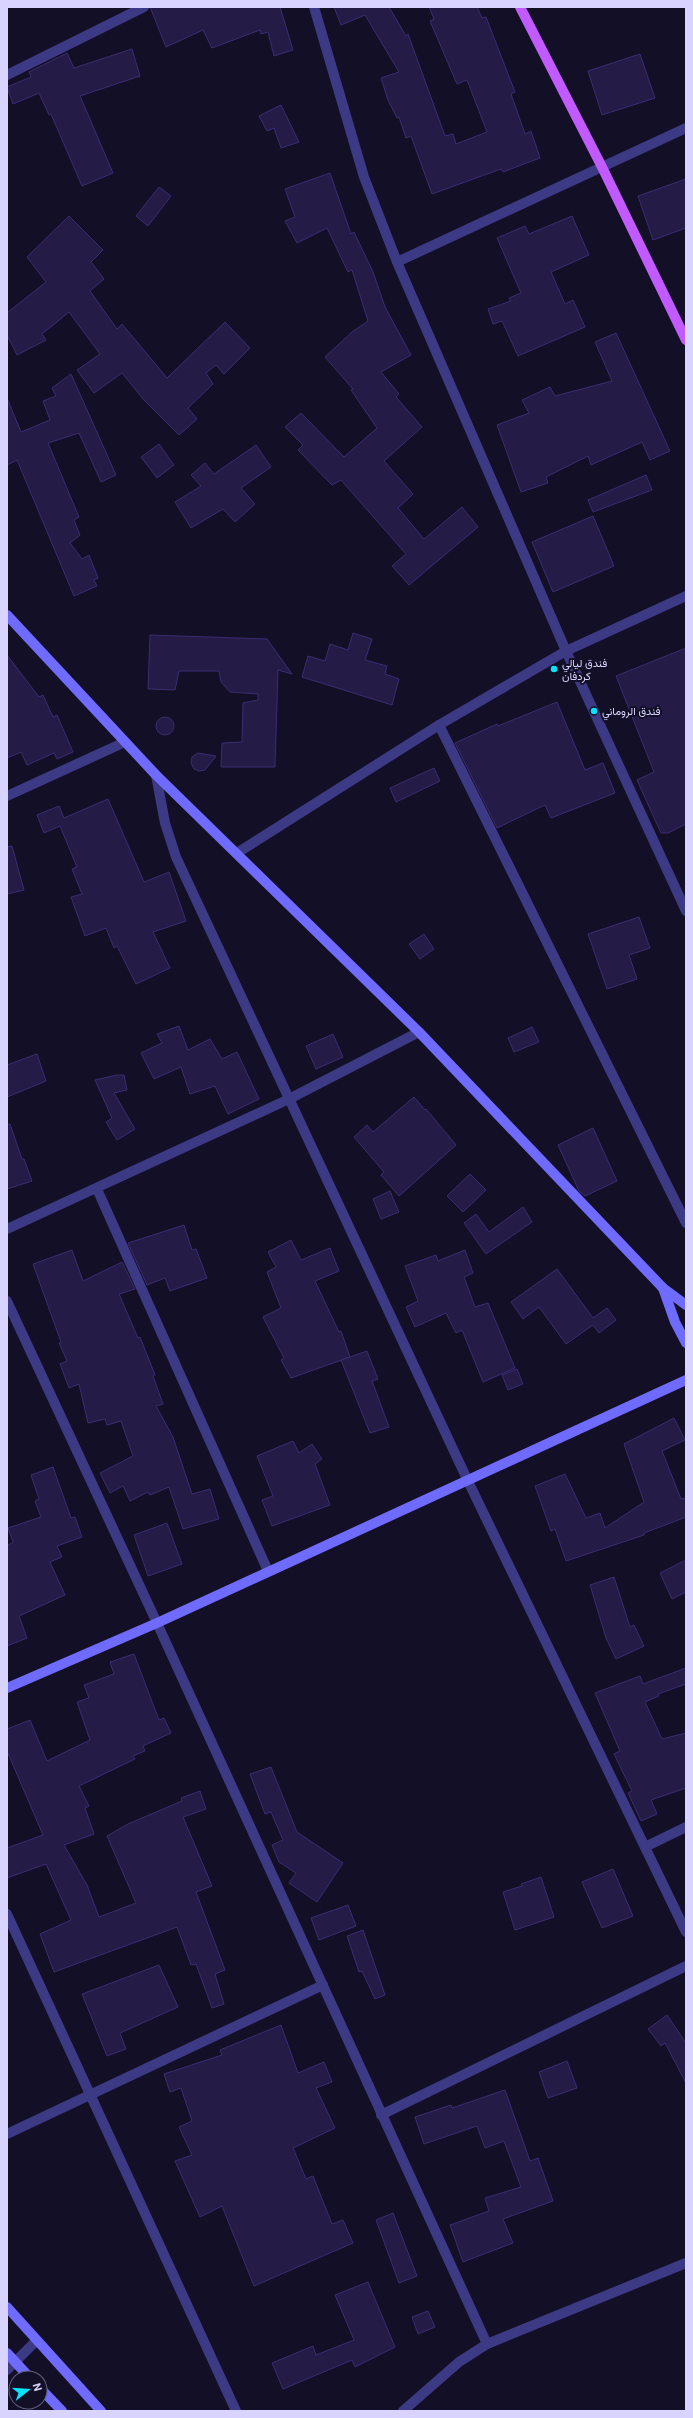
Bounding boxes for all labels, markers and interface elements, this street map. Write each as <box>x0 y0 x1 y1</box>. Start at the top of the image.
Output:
place label: فندق ليالي كردفان <box>562 657 607 683</box>
marker: فندق ليالي كردفان <box>549 664 559 674</box>
place label: فندق الروماني <box>602 705 661 721</box>
marker: فندق الروماني <box>589 706 599 716</box>
north arrow <box>8 2370 48 2410</box>
text: N <box>30 2382 45 2393</box>

